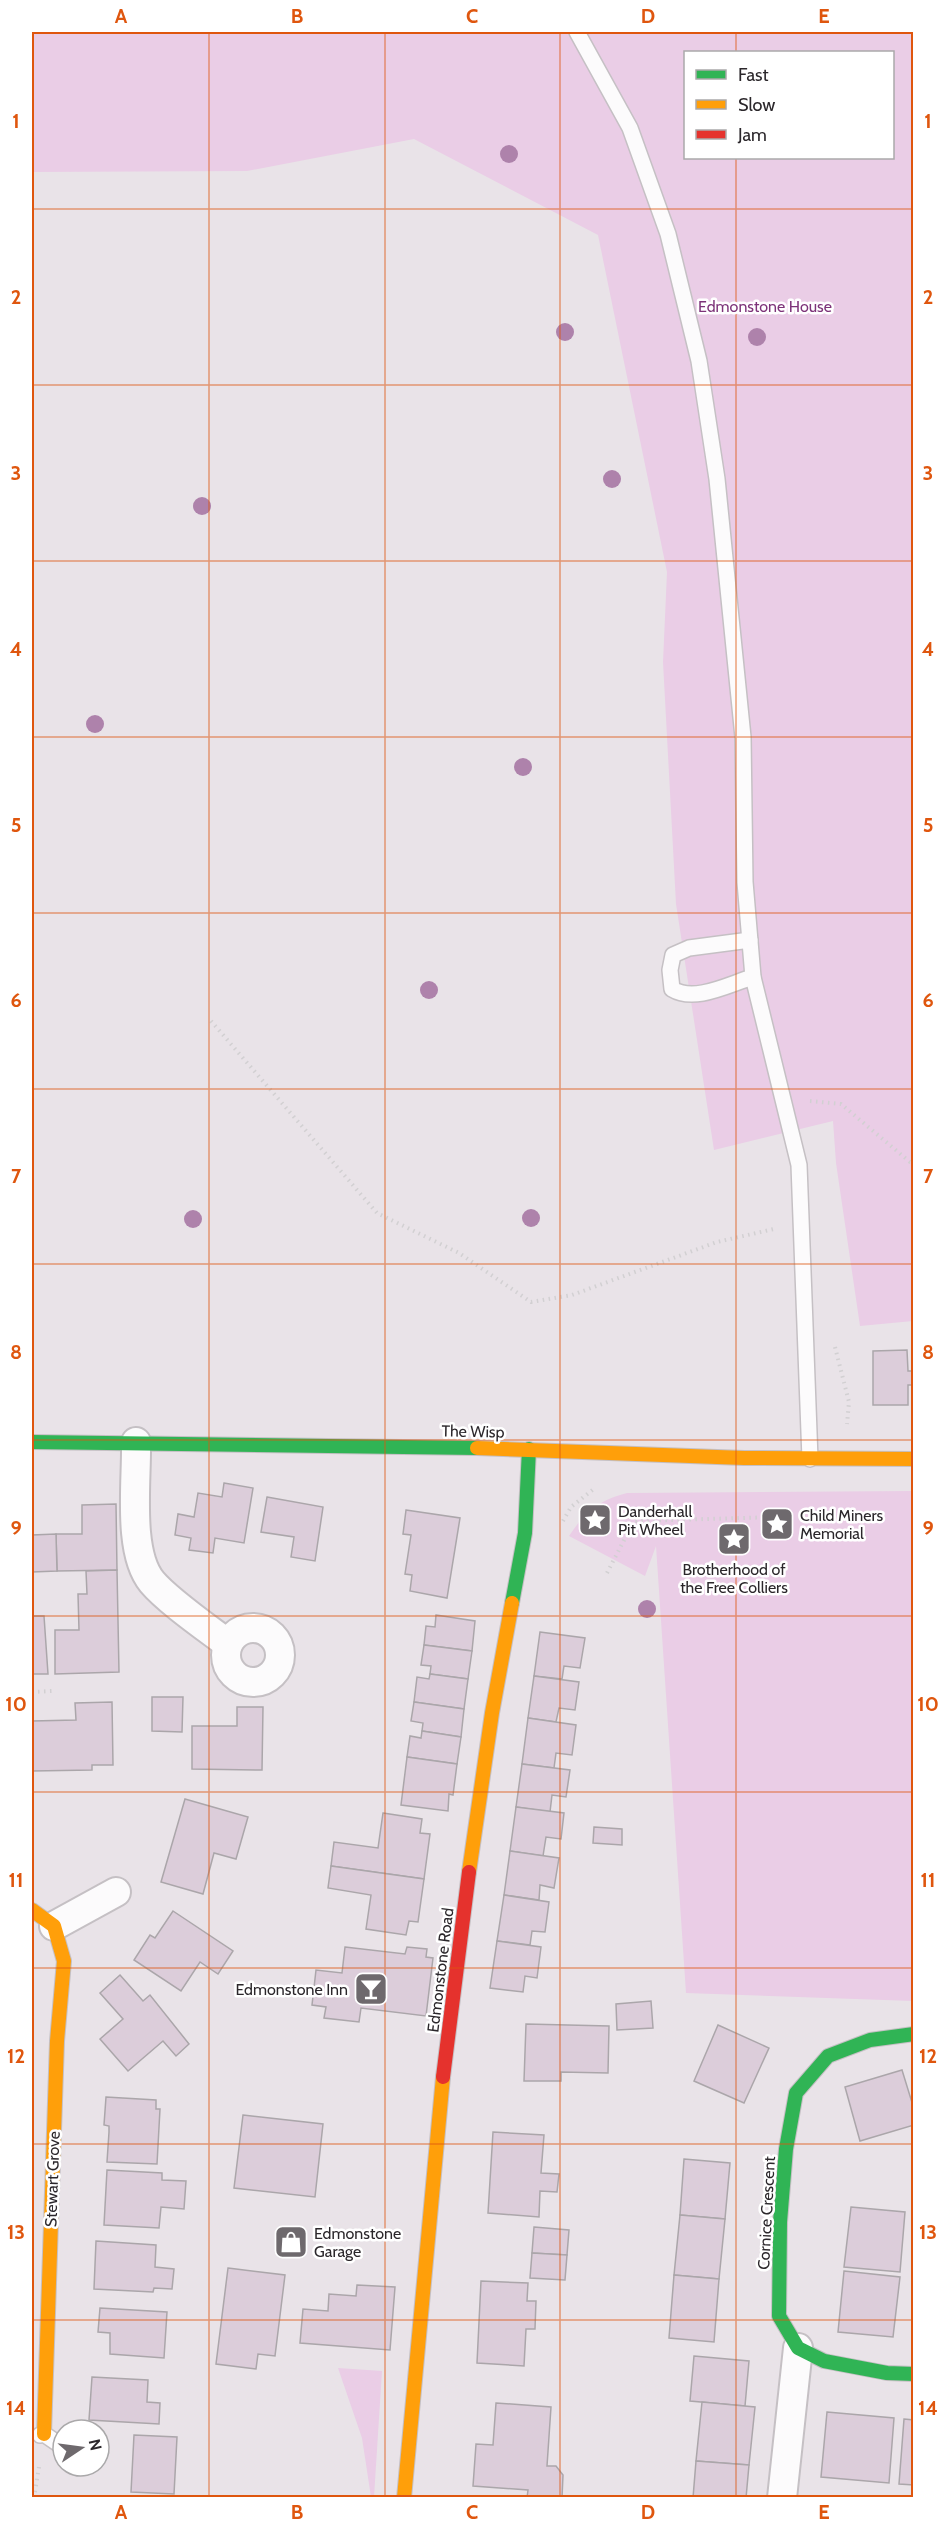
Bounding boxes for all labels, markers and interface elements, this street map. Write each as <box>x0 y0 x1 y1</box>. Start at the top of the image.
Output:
text: A <box>115 4 128 28</box>
text: B <box>291 4 303 28</box>
text: C <box>466 4 478 28</box>
text: D <box>641 4 655 28</box>
text: E <box>818 4 830 28</box>
legend <box>684 51 894 159</box>
text: Fast <box>738 64 769 86</box>
text: Slow <box>738 94 775 116</box>
text: 1 <box>12 109 20 133</box>
text: 1 <box>924 109 932 133</box>
text: Jam <box>737 124 767 146</box>
text: 2 <box>11 285 21 309</box>
text: 2 <box>923 285 933 309</box>
park label: Edmonstone House <box>698 297 832 316</box>
text: 3 <box>11 461 21 485</box>
text: 3 <box>923 461 933 485</box>
text: 4 <box>10 637 22 661</box>
text: 4 <box>922 637 934 661</box>
text: 5 <box>11 813 21 837</box>
text: 5 <box>923 813 933 837</box>
text: 6 <box>10 988 22 1012</box>
text: 6 <box>922 988 934 1012</box>
text: 7 <box>11 1164 22 1188</box>
text: 7 <box>923 1164 934 1188</box>
text: 8 <box>10 1340 22 1364</box>
text: 8 <box>922 1340 934 1364</box>
street label: The Wisp <box>441 1421 505 1442</box>
place icon: Danderhall Pit Wheel <box>577 1502 613 1538</box>
place label: Danderhall Pit Wheel <box>618 1502 692 1539</box>
place icon: Child Miners Memorial <box>759 1506 795 1542</box>
place label: Child Miners Memorial <box>800 1506 884 1543</box>
text: 9 <box>10 1516 22 1540</box>
text: 9 <box>922 1516 934 1540</box>
place icon: Brotherhood of the Free Colliers <box>716 1521 752 1557</box>
place label: Brotherhood of the Free Colliers <box>680 1560 788 1597</box>
text: 10 <box>5 1692 27 1716</box>
text: 10 <box>917 1692 939 1716</box>
text: 11 <box>9 1868 23 1892</box>
text: 11 <box>921 1868 935 1892</box>
street label: Edmonstone Road <box>423 1907 458 2033</box>
bar icon: Edmonstone Inn <box>353 1971 389 2007</box>
place label: Edmonstone Inn <box>235 1980 348 1999</box>
text: 12 <box>7 2044 25 2068</box>
text: 12 <box>919 2044 937 2068</box>
street label: Stewart Grove <box>41 2131 64 2227</box>
street label: Cornice Crescent <box>754 2155 779 2270</box>
text: 13 <box>7 2220 25 2244</box>
text: 13 <box>919 2220 937 2244</box>
shop icon: Edmonstone Garage <box>273 2224 309 2260</box>
place label: Edmonstone Garage <box>314 2224 401 2261</box>
text: 14 <box>6 2396 26 2420</box>
text: 14 <box>918 2396 938 2420</box>
north arrow <box>51 2418 111 2478</box>
text: N <box>85 2437 106 2452</box>
text: A <box>115 2500 128 2524</box>
text: B <box>291 2500 303 2524</box>
text: C <box>466 2500 478 2524</box>
text: D <box>641 2500 655 2524</box>
text: E <box>818 2500 830 2524</box>

